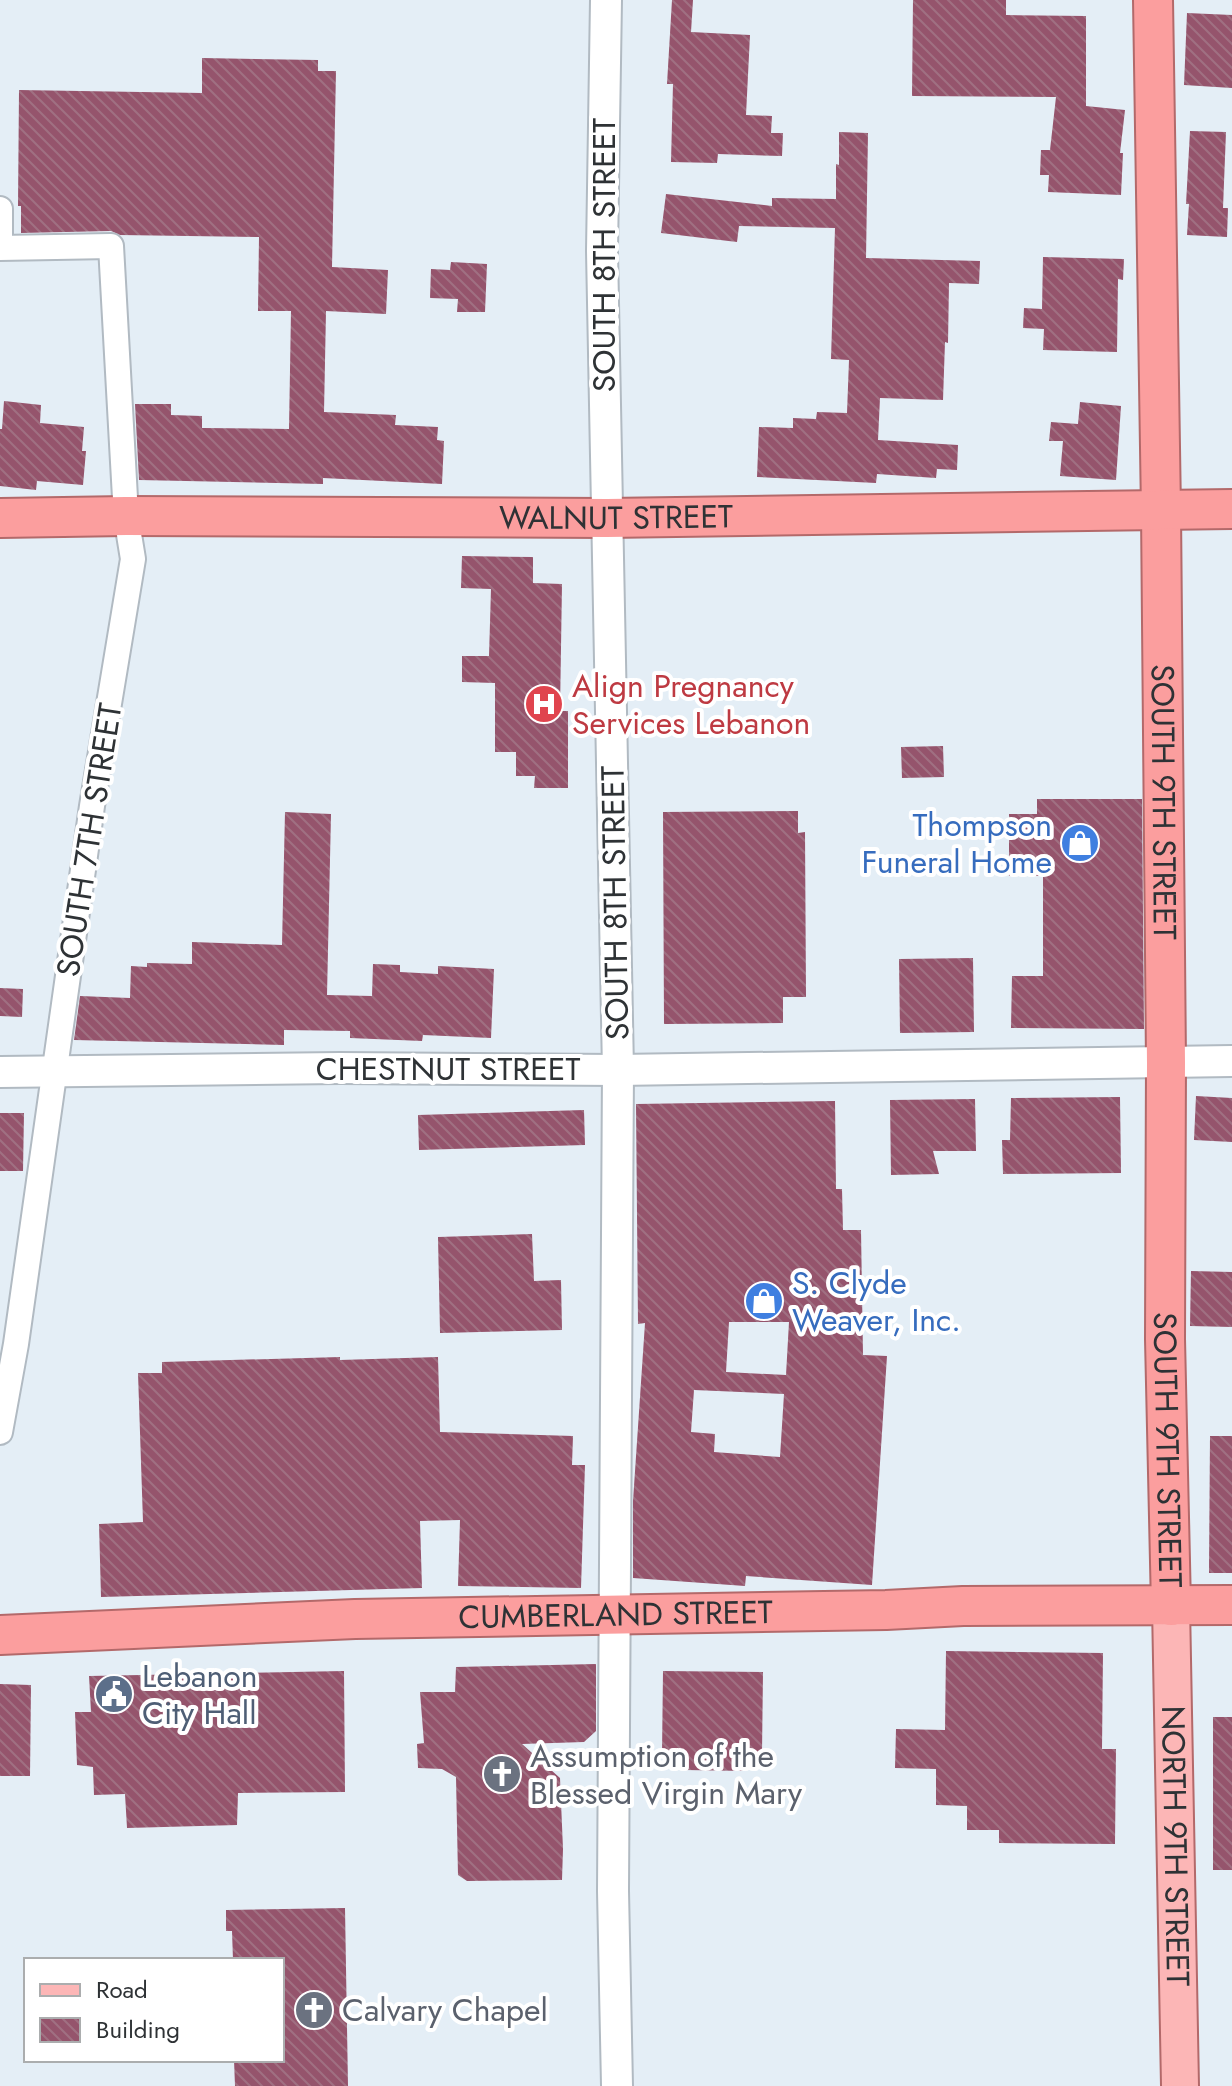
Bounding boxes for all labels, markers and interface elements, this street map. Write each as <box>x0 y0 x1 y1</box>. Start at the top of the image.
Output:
street label: SOUTH 8TH STREET <box>581 118 627 392</box>
street label: WALNUT STREET <box>499 493 733 541</box>
place label: Align Pregnancy Services Lebanon <box>572 663 810 746</box>
street label: SOUTH 9TH STREET <box>1139 664 1188 940</box>
hospital icon: Align Pregnancy Services Lebanon <box>523 683 565 725</box>
street label: SOUTH 7TH STREET <box>45 700 133 980</box>
street label: SOUTH 8TH STREET <box>590 765 640 1041</box>
place label: Thompson Funeral Home <box>861 802 1052 885</box>
shop icon: Thompson Funeral Home <box>1059 822 1101 864</box>
street label: CHESTNUT STREET <box>316 1046 580 1092</box>
place label: S. Clyde Weaver, Inc. <box>792 1260 961 1343</box>
shop icon: S. Clyde Weaver, Inc. <box>743 1280 785 1322</box>
street label: SOUTH 9TH STREET <box>1142 1312 1194 1588</box>
street label: CUMBERLAND STREET <box>458 1589 773 1640</box>
place label: Lebanon City Hall <box>142 1653 258 1736</box>
public building icon: Lebanon City Hall <box>93 1673 135 1715</box>
street label: NORTH 9TH STREET <box>1150 1705 1201 1987</box>
place label: Assumption of the Blessed Virgin Mary <box>530 1733 803 1816</box>
church icon: Assumption of the Blessed Virgin Mary <box>481 1753 523 1795</box>
legend <box>24 1958 284 2062</box>
text: Road <box>96 1972 148 2007</box>
place label: Calvary Chapel <box>342 1987 548 2033</box>
church icon: Calvary Chapel <box>293 1989 335 2031</box>
text: Building <box>96 2012 180 2047</box>

